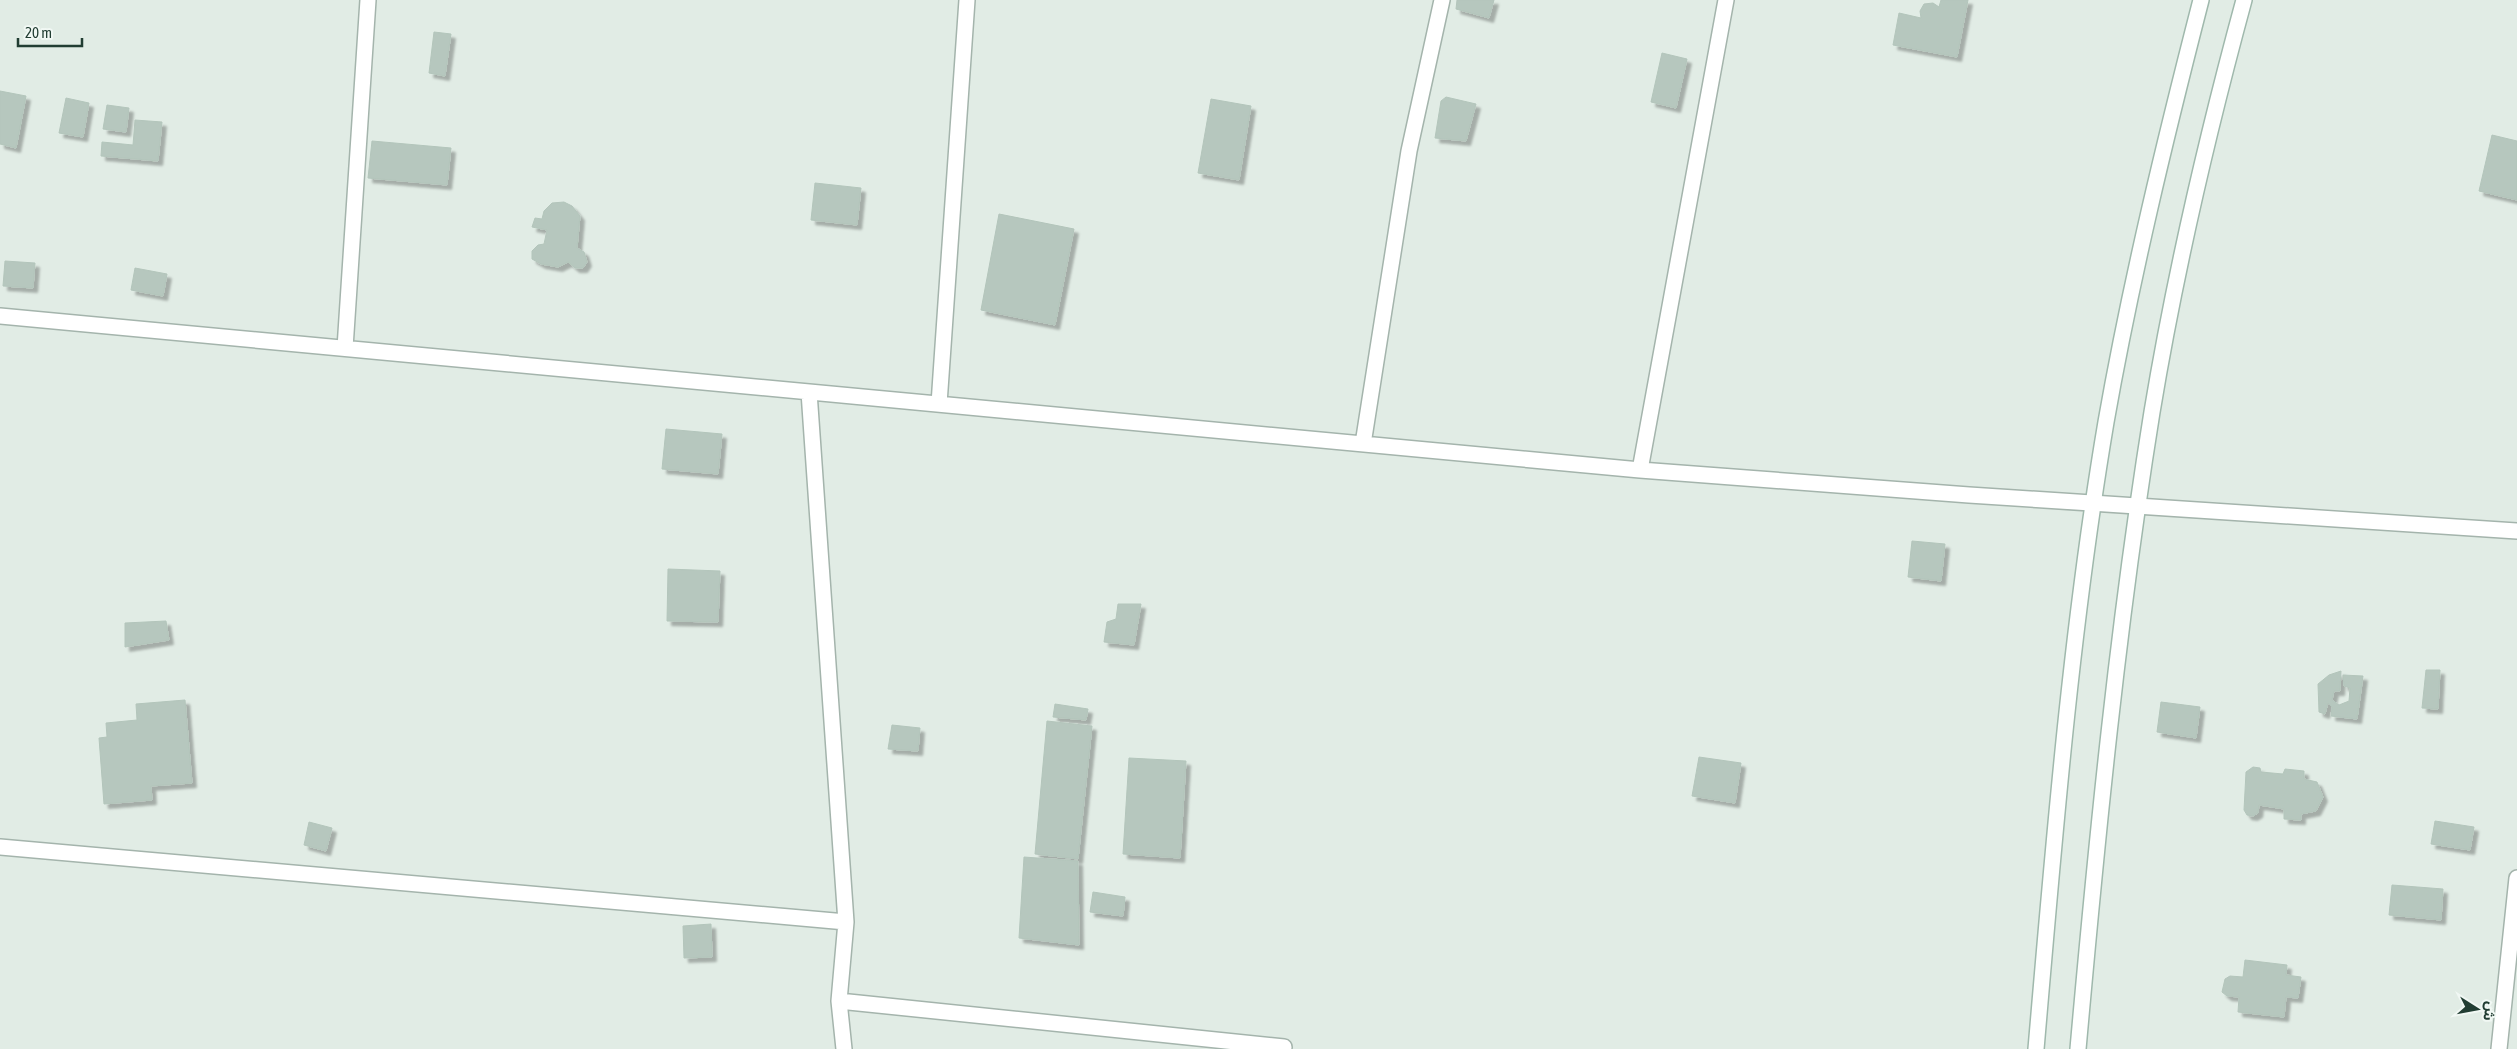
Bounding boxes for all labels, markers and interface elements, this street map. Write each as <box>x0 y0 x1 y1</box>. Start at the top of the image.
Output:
scale bar <box>18 15 81 47</box>
text: 20 m <box>25 24 52 41</box>
north arrow <box>2452 984 2502 1034</box>
text: ش <box>2480 1001 2499 1022</box>

